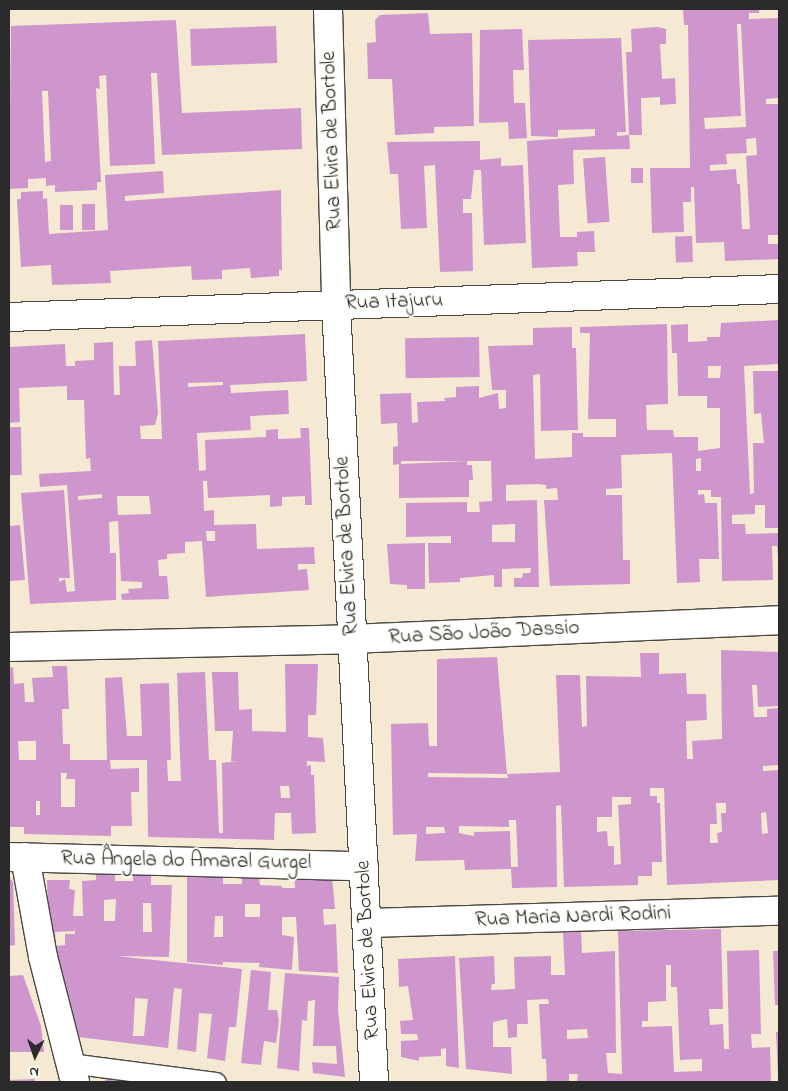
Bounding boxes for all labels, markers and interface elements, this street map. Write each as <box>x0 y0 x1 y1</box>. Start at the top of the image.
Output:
street label: Rua Elvira de Bortole <box>316 51 348 231</box>
street label: Rua Itajuru <box>345 288 443 316</box>
street label: Rua Elvira de Bortole <box>330 456 364 636</box>
street label: Rua São João Dassio <box>388 615 580 651</box>
street label: Rua Ângela do Amaral Gurgel <box>61 846 311 876</box>
street label: Rua Elvira de Bortole <box>351 860 385 1040</box>
street label: Rua Maria Nardi Rodini <box>475 901 671 933</box>
north arrow <box>10 1031 60 1081</box>
text: N <box>29 1061 39 1082</box>

